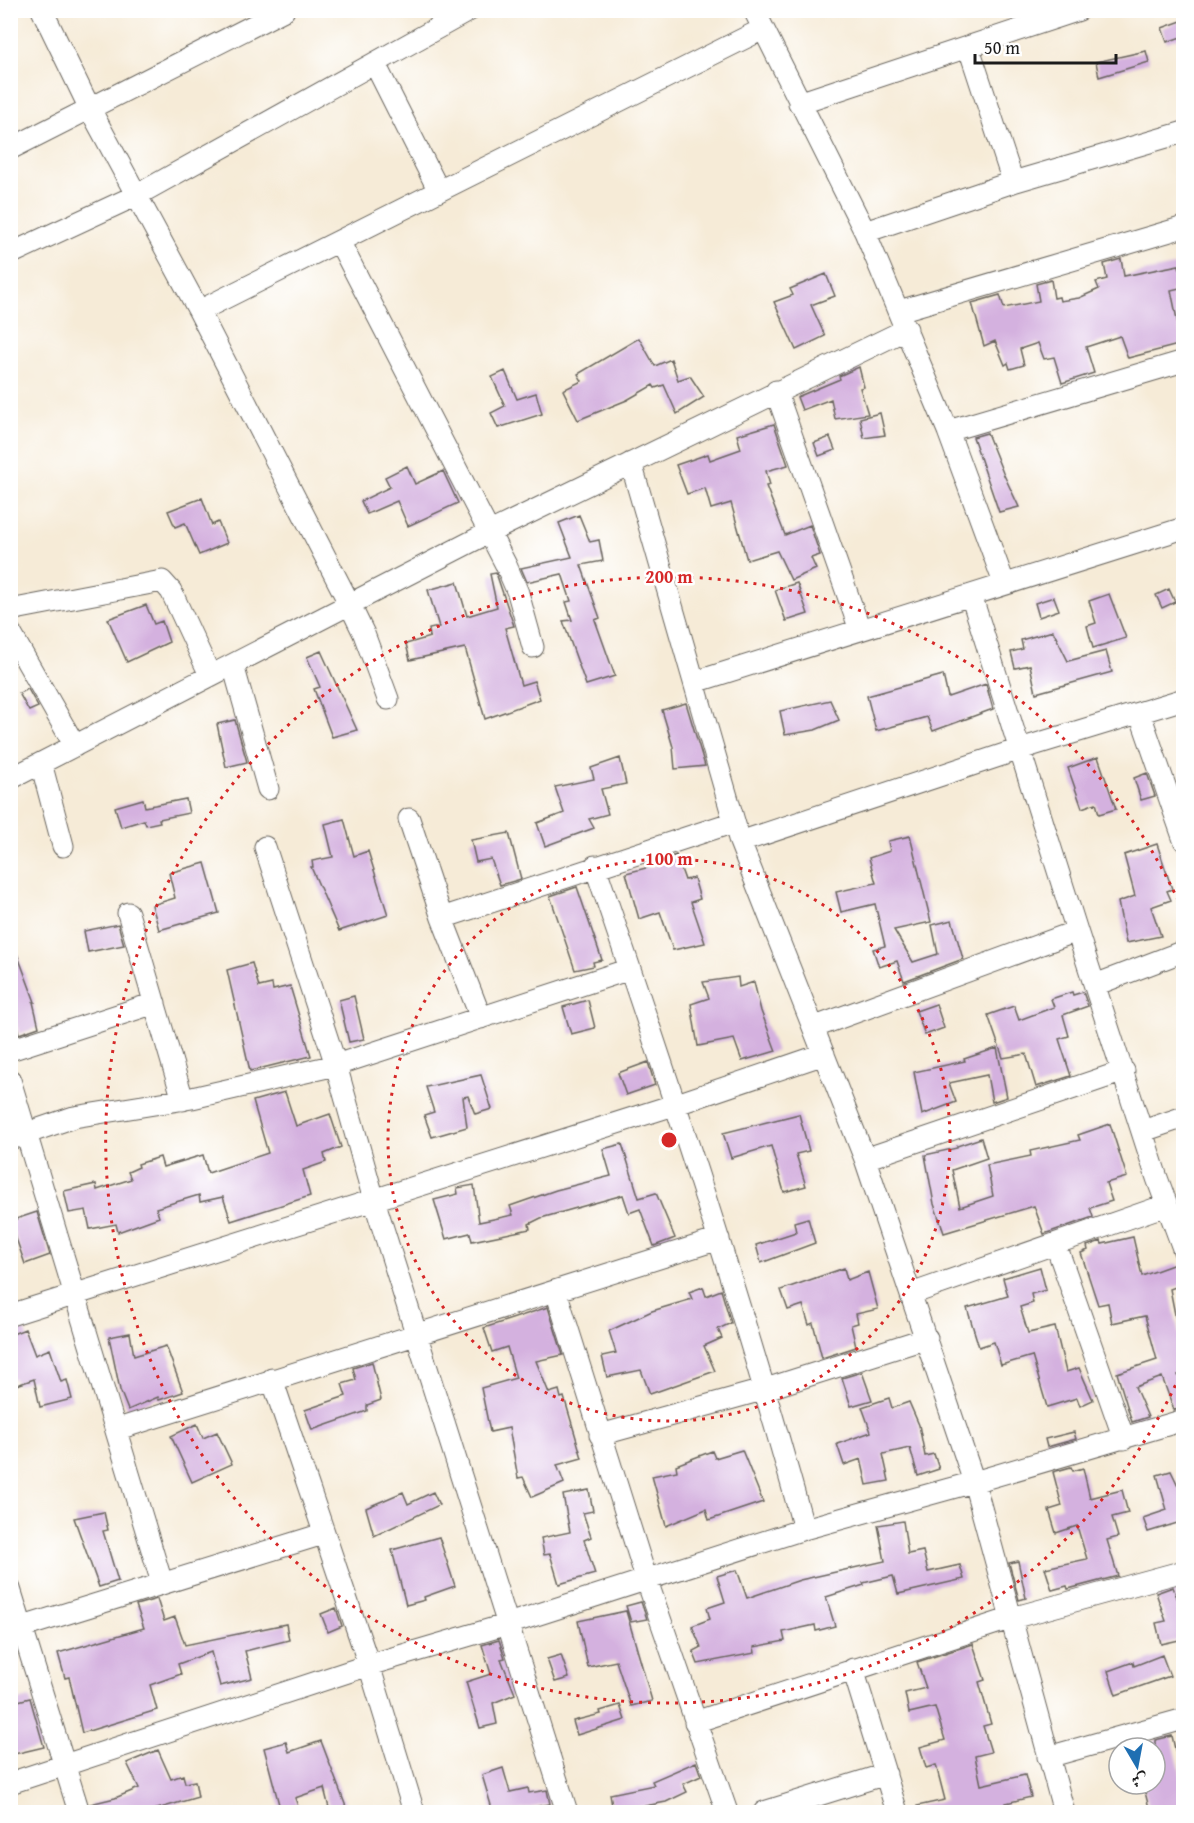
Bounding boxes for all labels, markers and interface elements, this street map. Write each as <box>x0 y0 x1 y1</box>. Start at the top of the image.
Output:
scale bar <box>975 27 1116 65</box>
text: 50 m <box>984 34 1020 61</box>
text: 200 m <box>645 563 693 590</box>
text: 100 m <box>645 845 693 872</box>
centre of rings <box>659 1130 679 1150</box>
north arrow <box>1107 1736 1167 1796</box>
text: ش <box>1130 1768 1150 1794</box>

